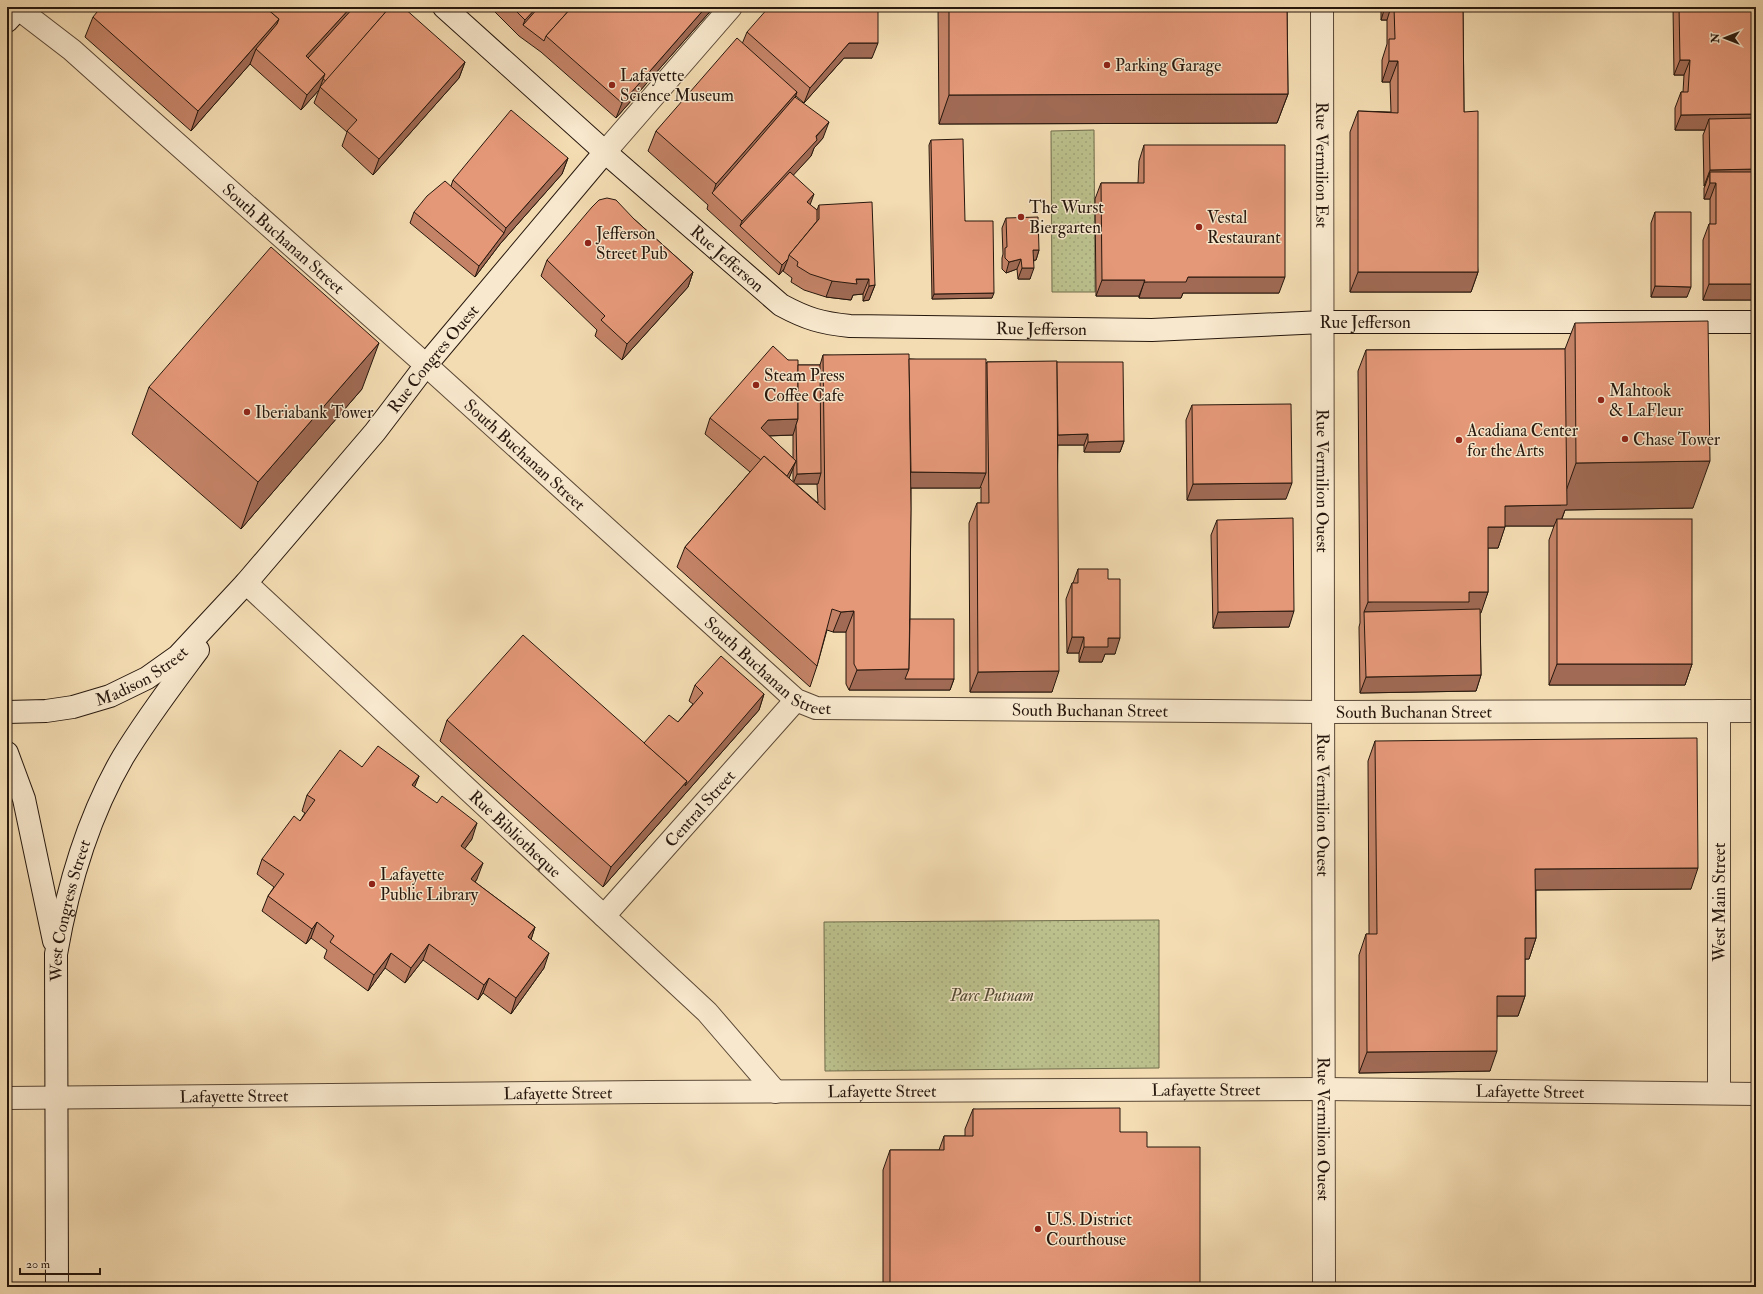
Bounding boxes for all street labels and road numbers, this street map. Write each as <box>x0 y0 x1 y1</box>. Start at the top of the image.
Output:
street label: Rue Vermilion Est <box>1311 102 1332 229</box>
street label: South Buchanan Street <box>218 179 349 299</box>
street label: Rue Jefferson <box>686 221 769 297</box>
street label: Rue Congres Ouest <box>383 300 484 417</box>
street label: Rue Jefferson <box>1320 312 1411 334</box>
street label: Rue Jefferson <box>996 318 1087 340</box>
street label: South Buchanan Street <box>460 395 590 516</box>
street label: Rue Vermilion Ouest <box>1312 409 1333 553</box>
street label: South Buchanan Street <box>700 612 832 719</box>
street label: Madison Street <box>93 642 193 711</box>
street label: South Buchanan Street <box>1012 700 1169 722</box>
street label: South Buchanan Street <box>1336 702 1493 723</box>
street label: Rue Vermilion Ouest <box>1312 733 1333 877</box>
street label: Central Street <box>660 765 740 852</box>
street label: Rue Bibliotheque <box>464 786 566 882</box>
street label: West Congress Street <box>46 836 96 983</box>
street label: West Main Street <box>1709 842 1730 962</box>
street label: Rue Vermilion Ouest <box>1313 1057 1334 1201</box>
street label: Lafayette Street <box>1151 1079 1261 1102</box>
street label: Lafayette Street <box>827 1081 937 1103</box>
street label: Lafayette Street <box>1475 1081 1585 1103</box>
street label: Lafayette Street <box>503 1082 613 1105</box>
street label: Lafayette Street <box>179 1085 289 1108</box>

